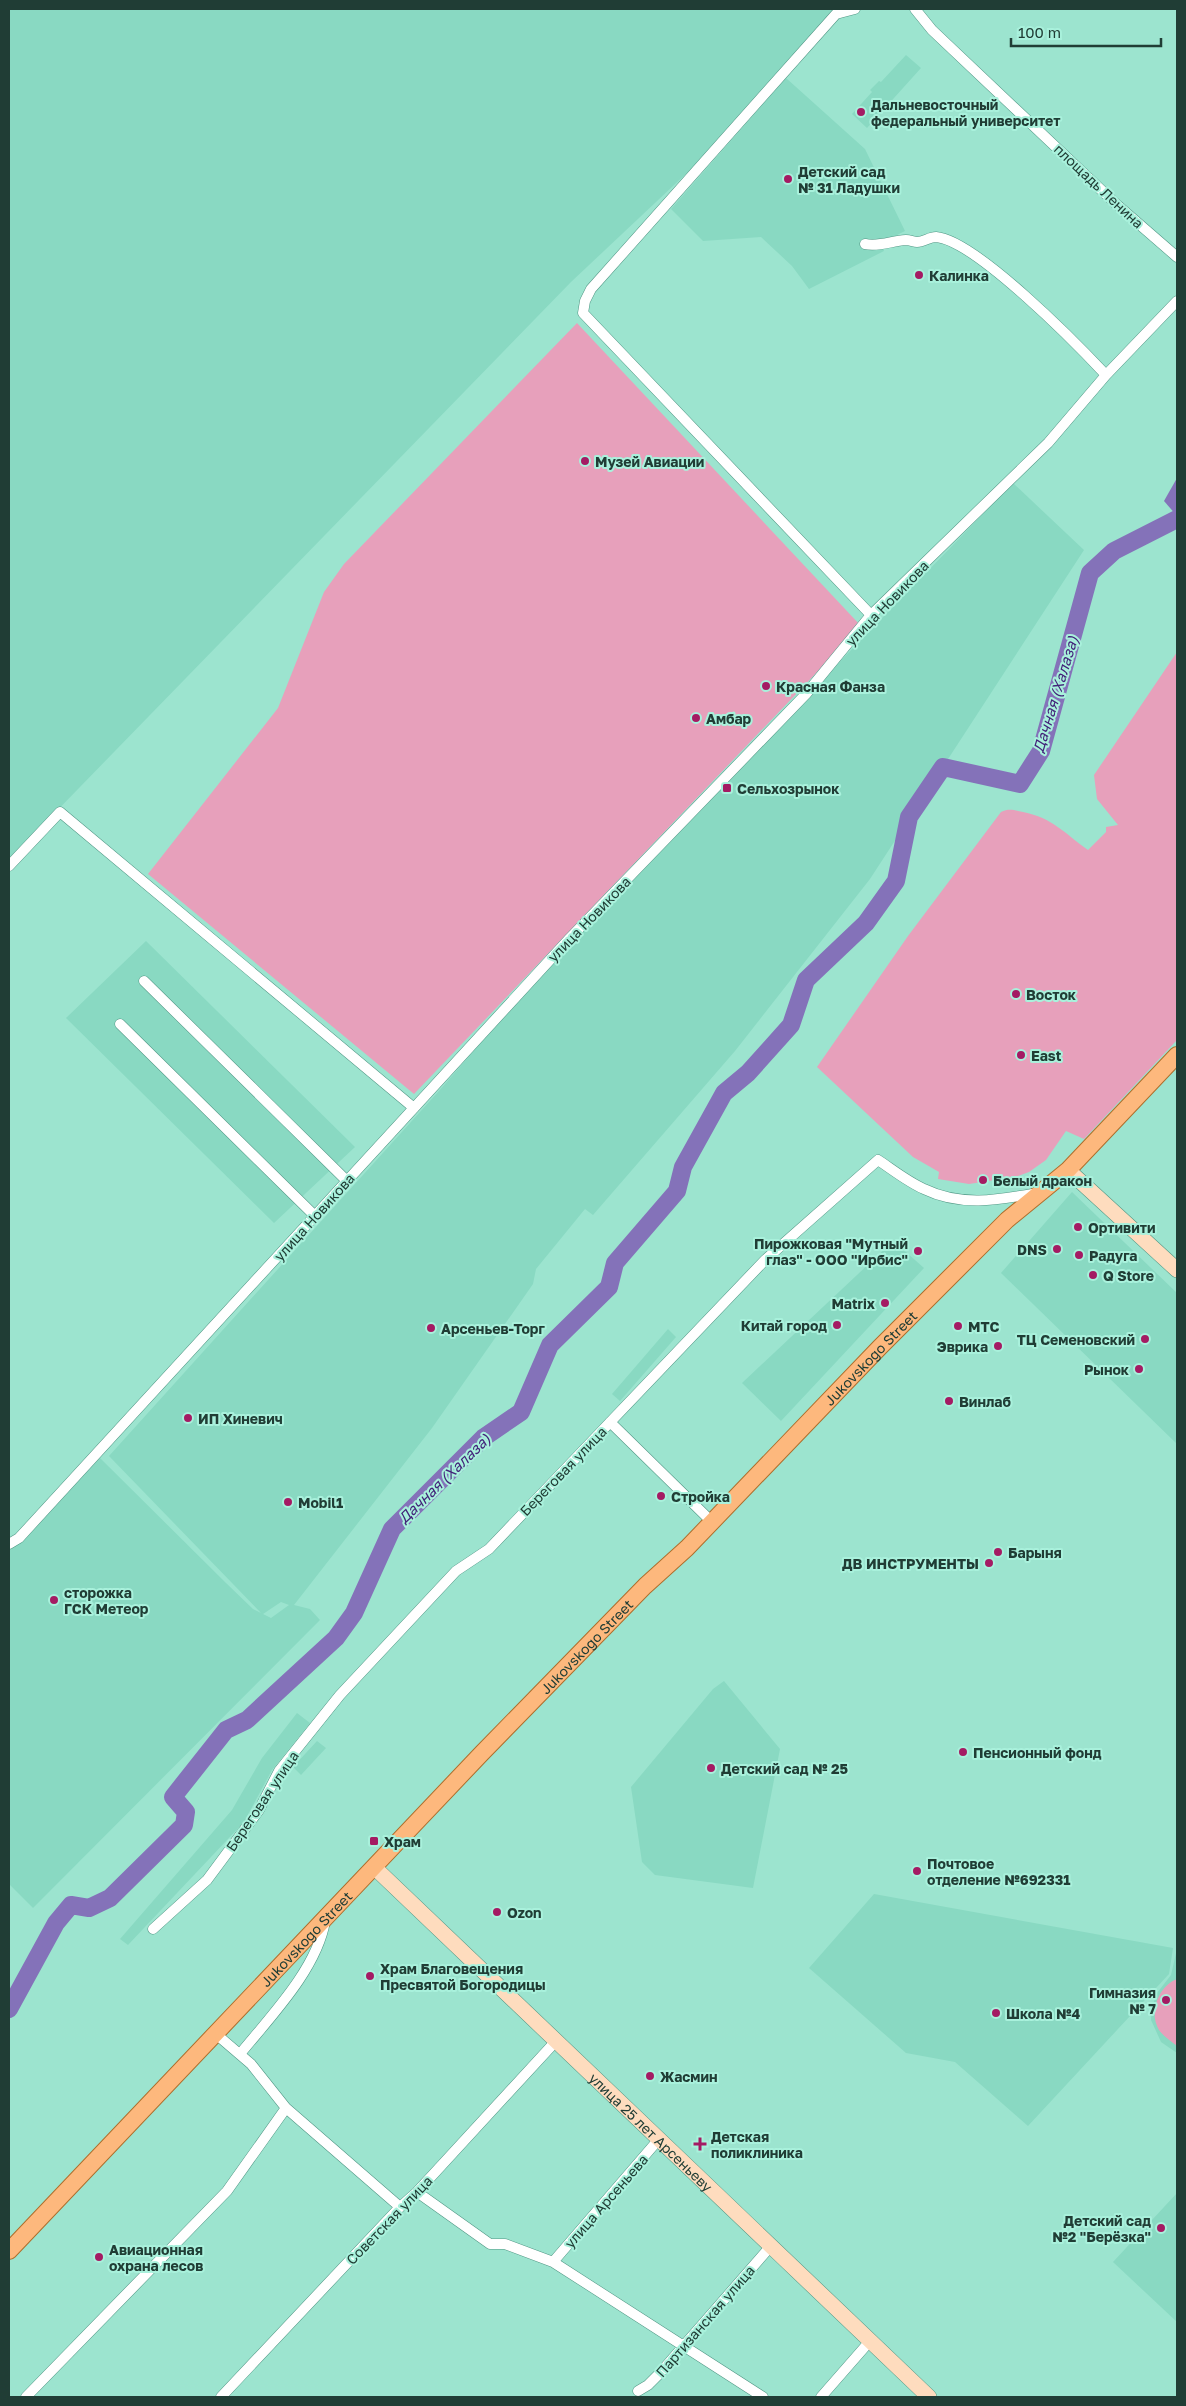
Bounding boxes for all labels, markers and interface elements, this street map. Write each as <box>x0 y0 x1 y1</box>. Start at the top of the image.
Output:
scale bar <box>1011 15 1161 47</box>
text: 100 m <box>1018 23 1061 41</box>
place label: Дальневосточный федеральный университет <box>871 96 1061 129</box>
marker: Дальневосточный федеральный университет <box>855 106 867 118</box>
street label: площадь Ленина <box>1051 140 1147 232</box>
place label: Детский сад № 31 Ладушки <box>798 163 900 196</box>
marker: Детский сад № 31 Ладушки <box>782 173 794 185</box>
place label: Калинка <box>929 267 989 284</box>
marker: Калинка <box>913 269 925 281</box>
place label: Музей Авиации <box>595 453 704 470</box>
marker: Музей Авиации <box>579 455 591 467</box>
street label: улица Новикова <box>842 557 932 649</box>
water label: Дачная (Халаза) <box>1028 633 1081 755</box>
place label: Красная Фанза <box>776 678 885 695</box>
marker: Красная Фанза <box>760 680 772 692</box>
place label: Амбар <box>706 710 752 727</box>
marker: Амбар <box>690 712 702 724</box>
place label: Сельхозрынок <box>737 780 839 797</box>
marker: Сельхозрынок <box>721 782 733 794</box>
street label: улица Новикова <box>544 873 634 965</box>
place label: Восток <box>1026 986 1076 1003</box>
marker: Восток <box>1010 988 1022 1000</box>
place label: East <box>1031 1047 1062 1064</box>
marker: East <box>1015 1049 1027 1061</box>
street label: улица Новикова <box>270 1170 358 1264</box>
place label: Белый дракон <box>993 1172 1092 1189</box>
marker: Белый дракон <box>977 1174 989 1186</box>
place label: Ортивити <box>1088 1219 1156 1236</box>
marker: Ортивити <box>1072 1221 1084 1233</box>
place label: Пирожковая "Мутный глаз" - ООО "Ирбис" <box>754 1235 908 1268</box>
place label: DNS <box>1017 1241 1047 1258</box>
marker: DNS <box>1051 1243 1063 1255</box>
marker: Пирожковая "Мутный глаз" - ООО "Ирбис" <box>912 1245 924 1257</box>
place label: Радуга <box>1089 1247 1137 1264</box>
marker: Радуга <box>1073 1249 1085 1261</box>
place label: Q Store <box>1103 1267 1154 1284</box>
marker: Q Store <box>1087 1269 1099 1281</box>
place label: Matrix <box>831 1295 875 1312</box>
marker: Matrix <box>879 1297 891 1309</box>
street label: Jukovskogo Street <box>820 1307 920 1409</box>
place label: Китай город <box>741 1317 827 1334</box>
place label: МТС <box>968 1318 999 1335</box>
marker: Китай город <box>831 1319 843 1331</box>
place label: Арсеньев-Торг <box>441 1320 545 1337</box>
marker: МТС <box>952 1320 964 1332</box>
marker: Арсеньев-Торг <box>425 1322 437 1334</box>
place label: ТЦ Семеновский <box>1017 1331 1135 1348</box>
marker: ТЦ Семеновский <box>1139 1333 1151 1345</box>
place label: Эврика <box>937 1338 988 1355</box>
marker: Эврика <box>992 1340 1004 1352</box>
place label: Рынок <box>1084 1361 1129 1378</box>
marker: Рынок <box>1133 1363 1145 1375</box>
place label: Винлаб <box>959 1393 1011 1410</box>
marker: Винлаб <box>943 1395 955 1407</box>
place label: ИП Хиневич <box>198 1410 283 1427</box>
marker: ИП Хиневич <box>182 1412 194 1424</box>
street label: Береговая улица <box>516 1423 610 1519</box>
water label: Дачная (Халаза) <box>394 1429 494 1527</box>
place label: Стройка <box>671 1488 730 1505</box>
marker: Стройка <box>655 1490 667 1502</box>
place label: Mobil1 <box>298 1494 343 1511</box>
marker: Mobil1 <box>282 1496 294 1508</box>
place label: Барыня <box>1008 1544 1062 1561</box>
marker: Барыня <box>992 1546 1004 1558</box>
place label: ДВ ИНСТРУМЕНТЫ <box>842 1555 979 1572</box>
marker: ДВ ИНСТРУМЕНТЫ <box>983 1557 995 1569</box>
place label: сторожка ГСК Метеор <box>64 1584 149 1617</box>
marker: сторожка ГСК Метеор <box>48 1594 60 1606</box>
street label: Jukovskogo Street <box>536 1595 636 1697</box>
place label: Пенсионный фонд <box>973 1744 1102 1761</box>
marker: Пенсионный фонд <box>957 1746 969 1758</box>
street label: Береговая улица <box>222 1748 302 1854</box>
place label: Детский сад № 25 <box>721 1760 849 1777</box>
marker: Детский сад № 25 <box>705 1762 717 1774</box>
place label: Храм <box>384 1833 421 1850</box>
marker: Храм <box>368 1835 380 1847</box>
place label: Почтовое отделение №692331 <box>927 1855 1070 1888</box>
marker: Почтовое отделение №692331 <box>911 1865 923 1877</box>
street label: Jukovskogo Street <box>256 1887 355 1990</box>
place label: Ozon <box>507 1904 542 1921</box>
marker: Ozon <box>491 1906 503 1918</box>
place label: Храм Благовещения Пресвятой Богородицы <box>380 1960 546 1993</box>
marker: Храм Благовещения Пресвятой Богородицы <box>364 1970 376 1982</box>
place label: Гимназия № 7 <box>1089 1984 1156 2017</box>
marker: Гимназия № 7 <box>1160 1994 1172 2006</box>
place label: Школа №4 <box>1006 2005 1081 2022</box>
marker: Школа №4 <box>990 2007 1002 2019</box>
place label: Жасмин <box>660 2068 717 2085</box>
street label: улица 25 лет Арсеньеву <box>586 2069 717 2195</box>
marker: Жасмин <box>644 2070 656 2082</box>
place label: Детская поликлиника <box>711 2128 803 2161</box>
marker: Детская поликлиника <box>693 2137 707 2151</box>
street label: улица Арсеньева <box>561 2151 651 2251</box>
street label: Советская улица <box>342 2172 436 2268</box>
place label: Детский сад №2 "Берёзка" <box>1052 2212 1151 2245</box>
marker: Детский сад №2 "Берёзка" <box>1155 2222 1167 2234</box>
place label: Авиационная охрана лесов <box>109 2241 203 2274</box>
marker: Авиационная охрана лесов <box>93 2251 105 2263</box>
street label: Партизанская улица <box>652 2262 758 2380</box>

